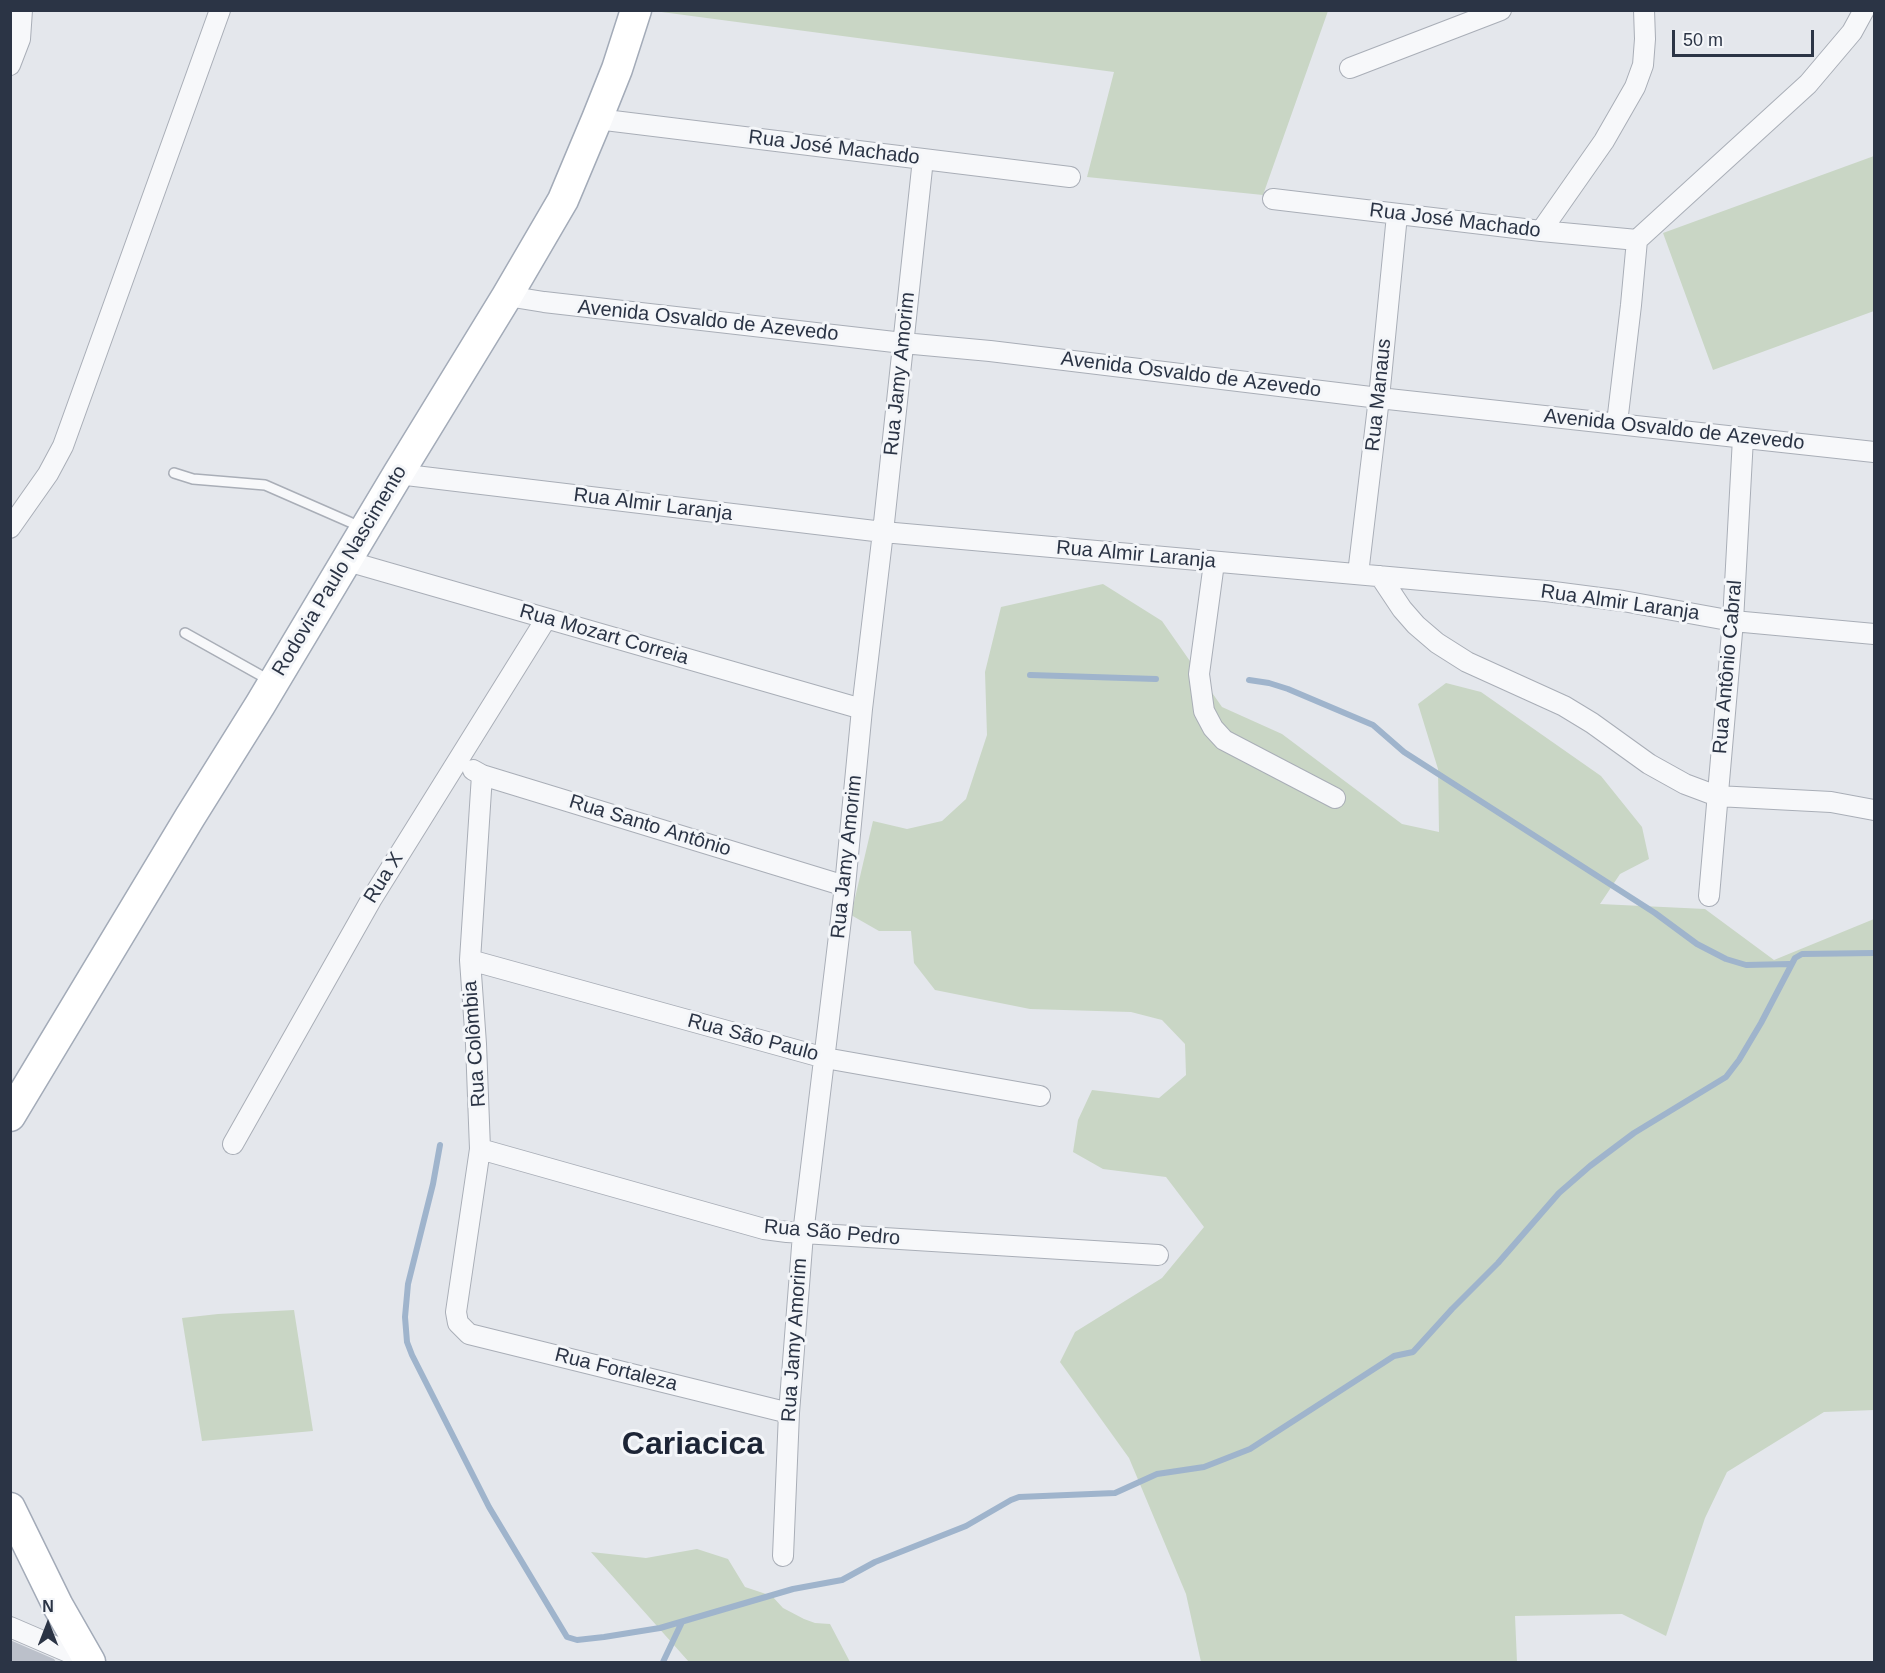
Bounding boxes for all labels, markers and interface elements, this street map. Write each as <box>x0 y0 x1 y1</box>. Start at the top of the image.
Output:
scale bar <box>1675 18 1818 56</box>
text: 50 m <box>1683 30 1723 50</box>
street label: Rua José Machado <box>747 126 921 170</box>
street label: Rua José Machado <box>1368 199 1542 243</box>
street label: Rua Jamy Amorim <box>879 291 921 457</box>
street label: Avenida Osvaldo de Azevedo <box>576 295 840 347</box>
street label: Rua Manaus <box>1361 337 1397 453</box>
street label: Avenida Osvaldo de Azevedo <box>1059 347 1323 403</box>
street label: Avenida Osvaldo de Azevedo <box>1542 404 1806 456</box>
street label: Rodovia Paulo Nascimento <box>268 461 412 681</box>
street label: Rua Almir Laranja <box>572 483 734 527</box>
street label: Rua Almir Laranja <box>1055 536 1217 574</box>
street label: Rua Antônio Cabral <box>1708 579 1748 755</box>
street label: Rua Almir Laranja <box>1539 580 1701 626</box>
street label: Rua Mozart Correia <box>517 599 691 671</box>
street label: Rua Jamy Amorim <box>826 774 868 940</box>
street label: Rua Santo Antônio <box>566 790 734 862</box>
street label: Rua X <box>359 848 409 908</box>
street label: Rua Colômbia <box>459 980 491 1108</box>
street label: Rua São Paulo <box>685 1009 821 1067</box>
street label: Rua São Pedro <box>763 1215 901 1251</box>
street label: Rua Jamy Amorim <box>777 1257 813 1423</box>
street label: Rua Fortaleza <box>552 1343 680 1397</box>
district label: Cariacica <box>622 1426 764 1464</box>
north arrow <box>18 1595 78 1655</box>
text: N <box>42 1598 54 1615</box>

